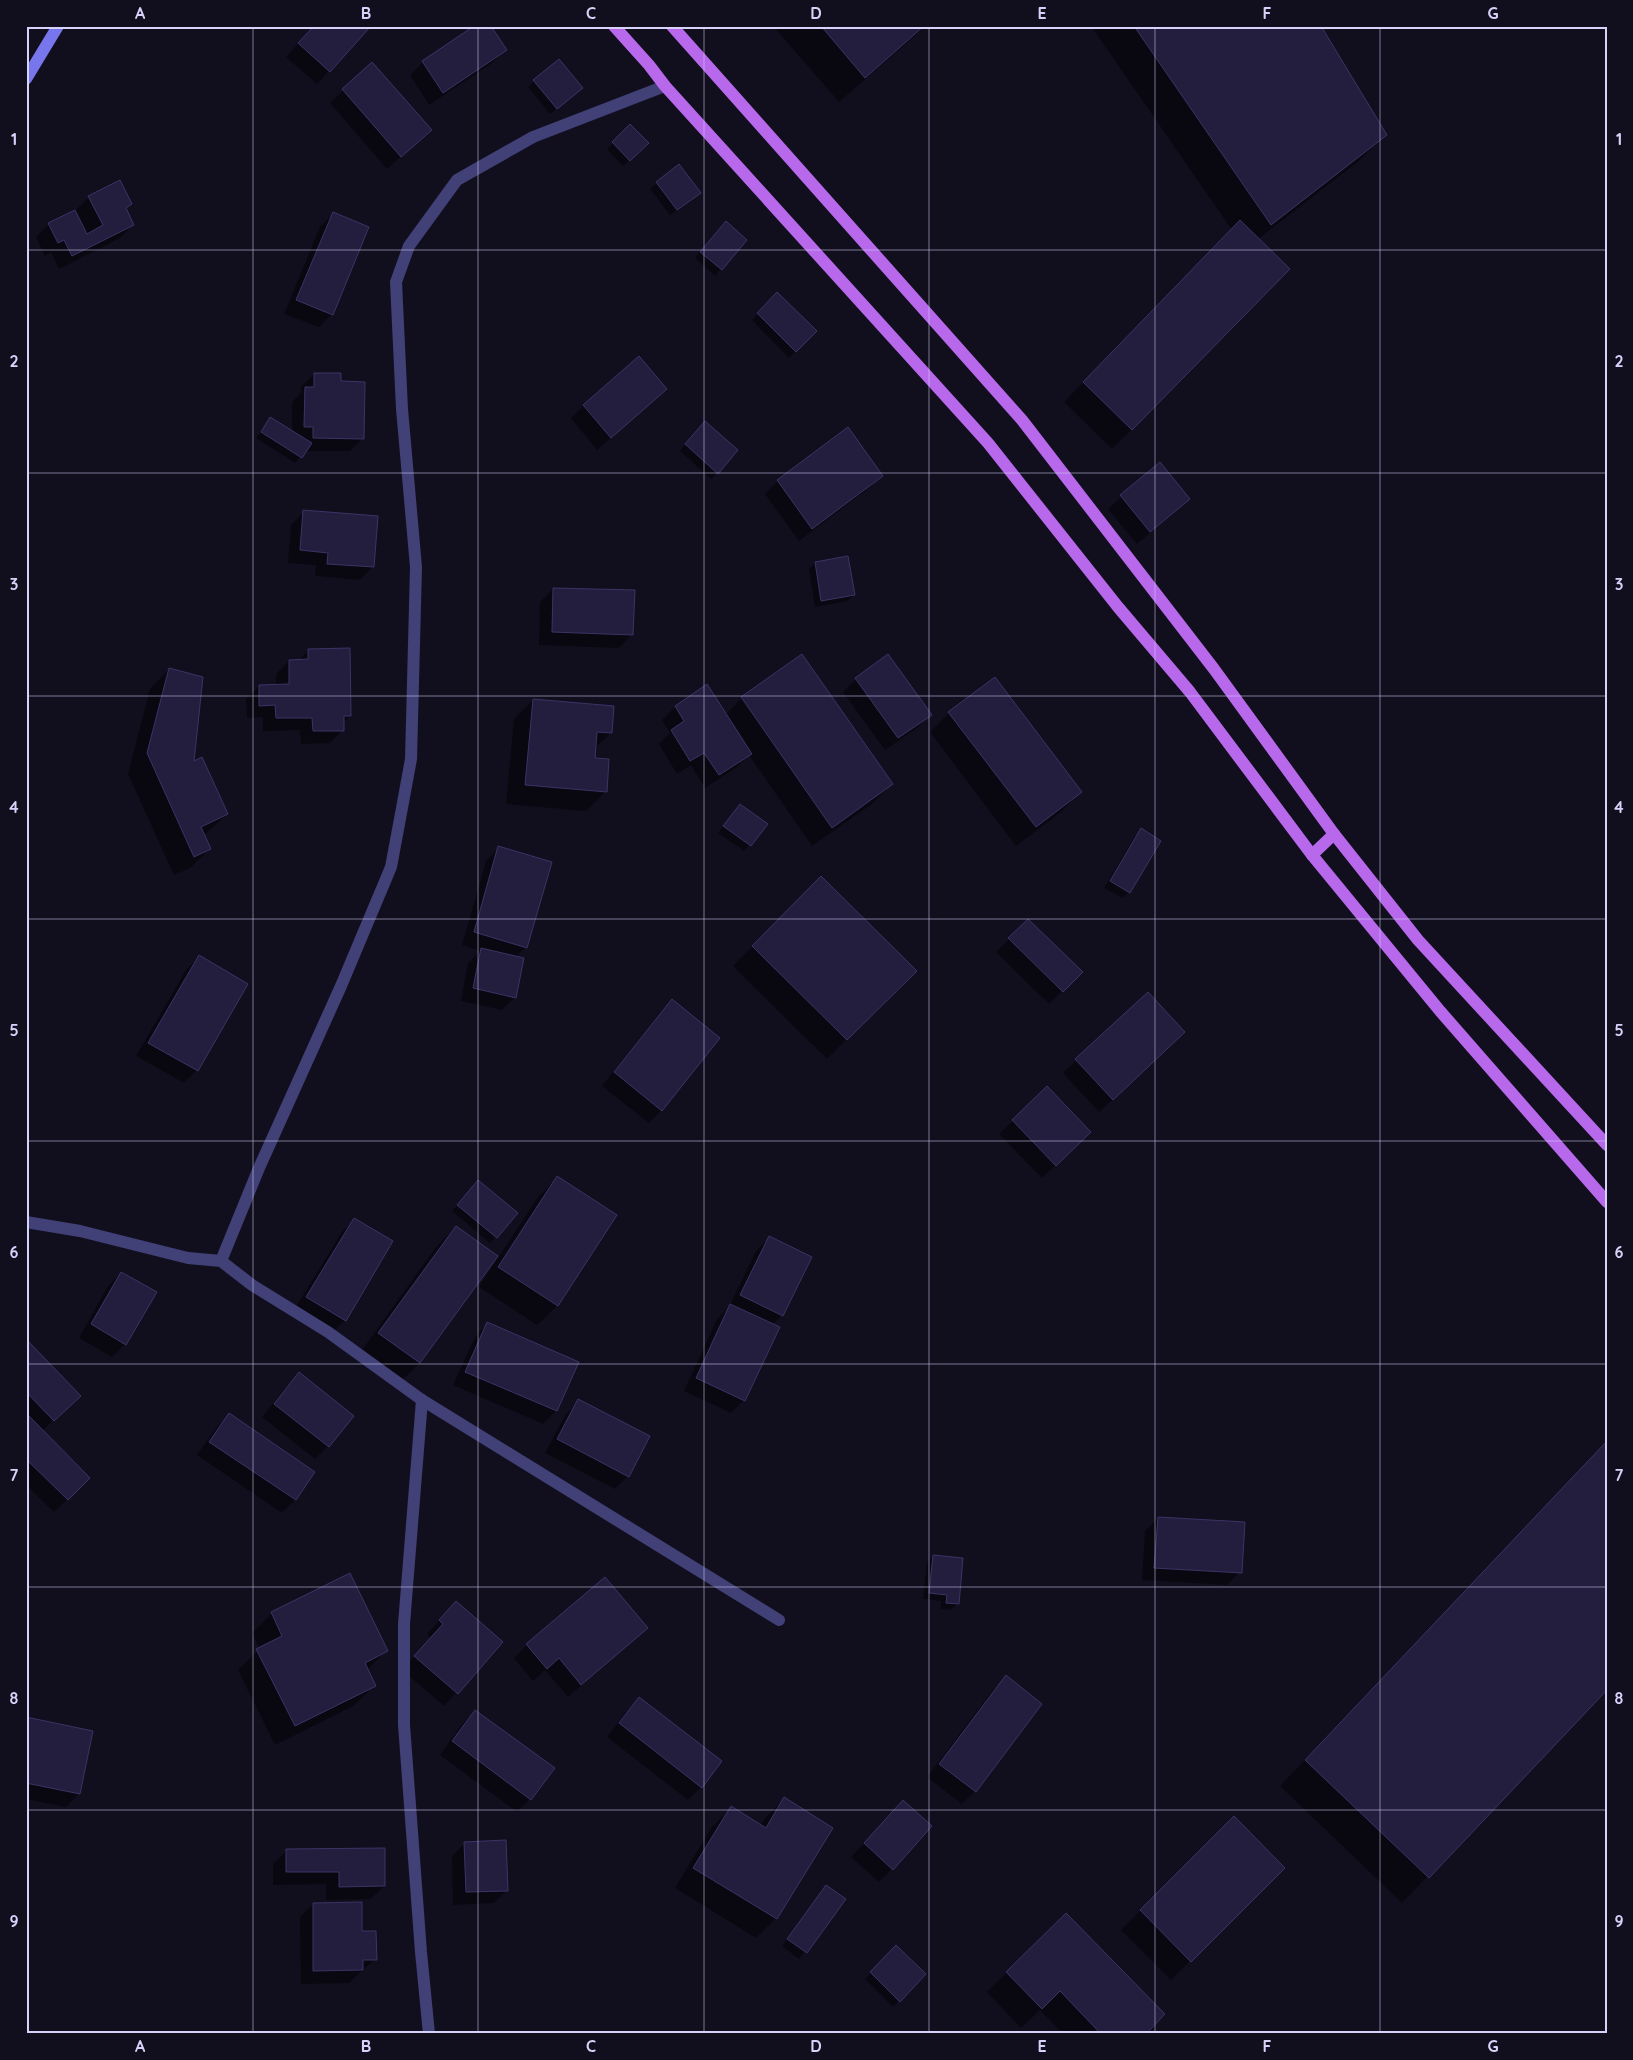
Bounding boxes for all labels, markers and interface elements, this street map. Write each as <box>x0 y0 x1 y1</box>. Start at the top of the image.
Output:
text: A <box>135 3 146 23</box>
text: B <box>361 3 371 23</box>
text: C <box>586 3 596 23</box>
text: D <box>810 3 822 23</box>
text: E <box>1037 3 1047 23</box>
text: F <box>1263 3 1272 23</box>
text: G <box>1487 3 1499 23</box>
text: 1 <box>11 129 17 149</box>
text: 1 <box>1616 129 1622 149</box>
text: 2 <box>9 351 19 371</box>
text: 2 <box>1614 351 1624 371</box>
text: 3 <box>10 574 18 594</box>
text: 3 <box>1615 574 1623 594</box>
text: 4 <box>9 797 19 817</box>
text: 4 <box>1614 797 1624 817</box>
text: 5 <box>9 1020 19 1040</box>
text: 5 <box>1614 1020 1624 1040</box>
text: 6 <box>10 1242 19 1262</box>
text: 6 <box>1615 1242 1624 1262</box>
text: 7 <box>10 1465 19 1485</box>
text: 7 <box>1615 1465 1624 1485</box>
text: 8 <box>10 1688 19 1708</box>
text: 8 <box>1615 1688 1624 1708</box>
text: 9 <box>9 1911 19 1931</box>
text: 9 <box>1614 1911 1624 1931</box>
text: A <box>135 2036 146 2056</box>
text: B <box>361 2036 371 2056</box>
text: C <box>586 2036 596 2056</box>
text: D <box>810 2036 822 2056</box>
text: E <box>1037 2036 1047 2056</box>
text: F <box>1263 2036 1272 2056</box>
text: G <box>1487 2036 1499 2056</box>

